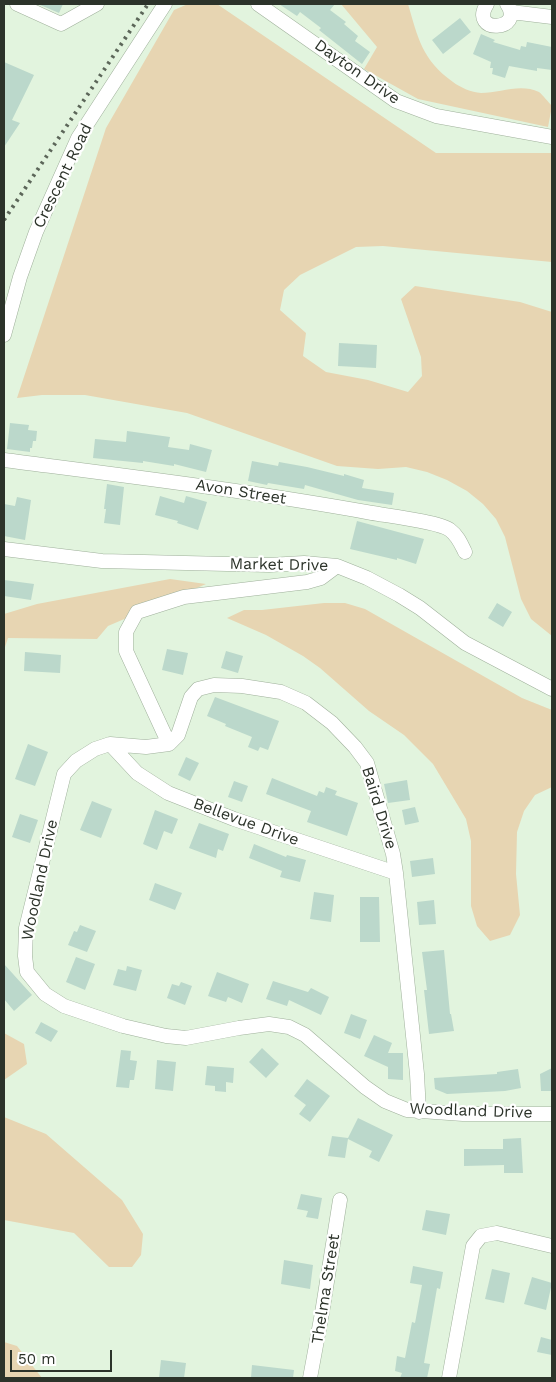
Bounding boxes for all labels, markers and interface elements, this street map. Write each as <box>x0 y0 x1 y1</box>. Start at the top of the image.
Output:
street label: Dayton Drive <box>311 36 403 108</box>
street label: Crescent Road <box>29 121 97 231</box>
street label: Avon Street <box>194 475 288 509</box>
street label: Market Drive <box>229 555 329 575</box>
street label: Baird Drive <box>357 764 401 852</box>
street label: Bellevue Drive <box>190 794 302 850</box>
street label: Woodland Drive <box>18 818 62 942</box>
street label: Woodland Drive <box>409 1099 533 1123</box>
street label: Thelma Street <box>308 1233 344 1345</box>
scale bar <box>12 1340 115 1372</box>
text: 50 m <box>18 1350 55 1368</box>

